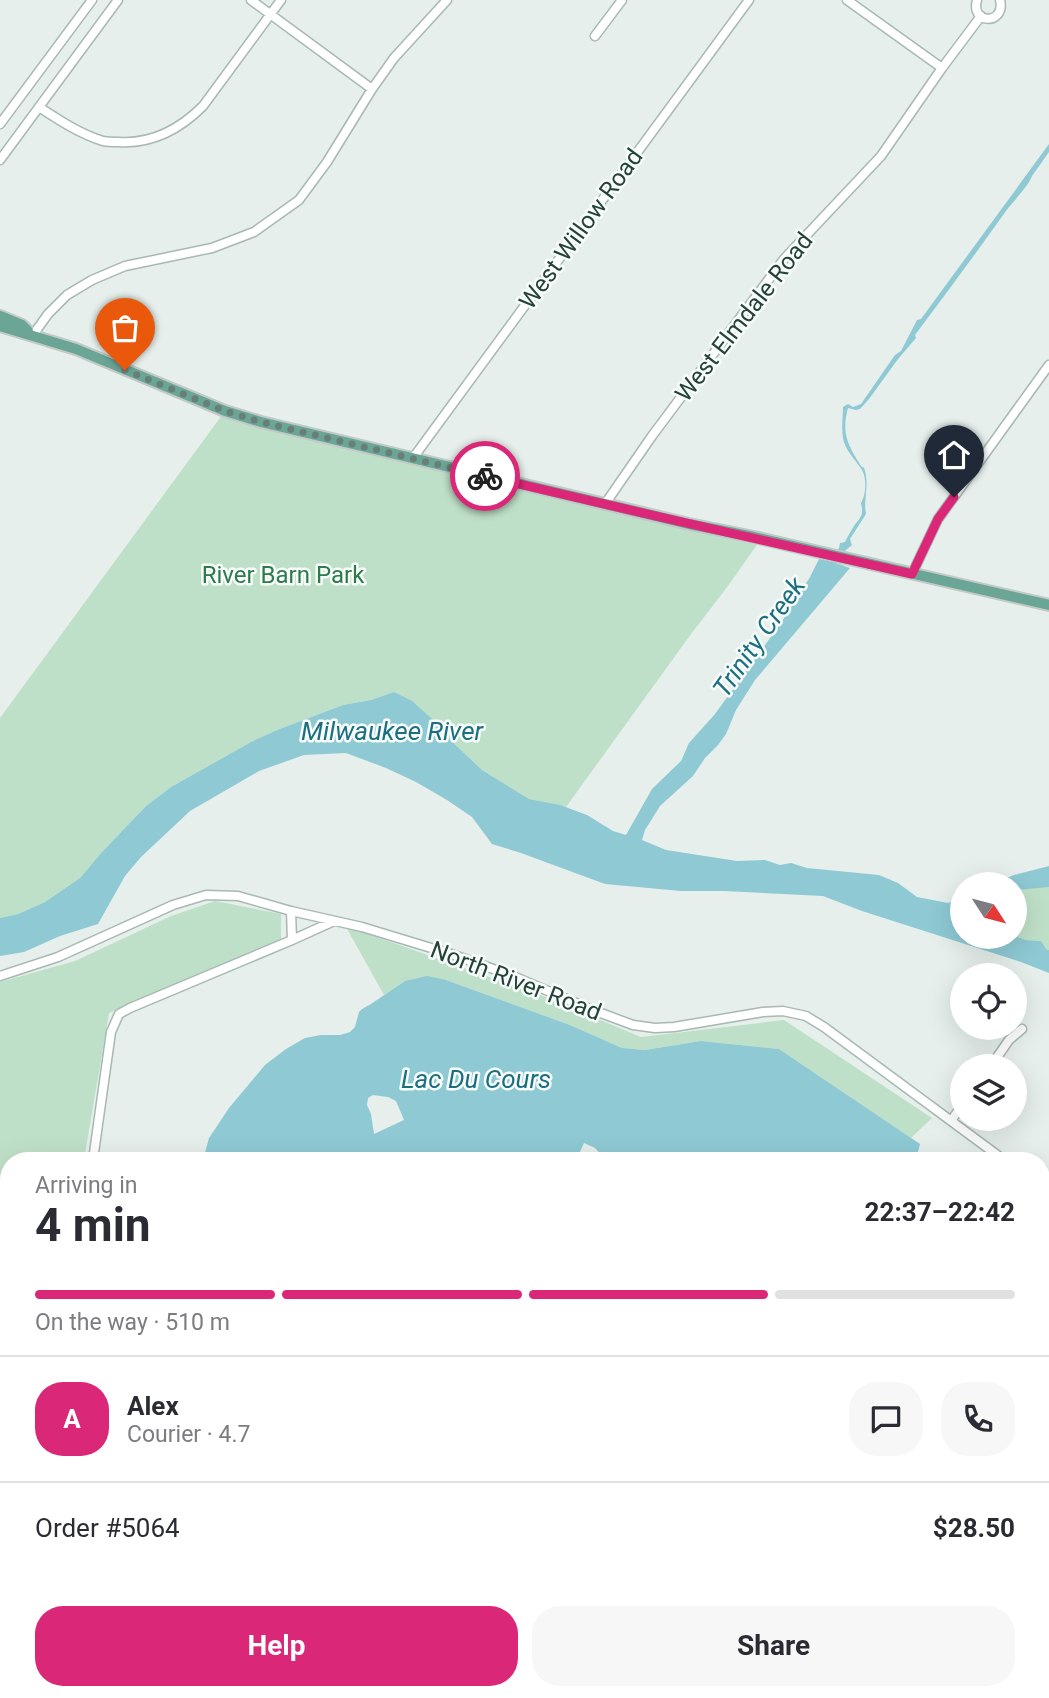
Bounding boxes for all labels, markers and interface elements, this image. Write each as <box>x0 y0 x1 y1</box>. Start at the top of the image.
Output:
street label: West Willow Road <box>513 143 649 315</box>
street label: West Elmdale Road <box>669 227 819 407</box>
pin <box>95 298 155 370</box>
icon: bag <box>106 309 144 347</box>
pin <box>924 425 984 497</box>
icon: home <box>935 436 973 474</box>
courier <box>450 441 520 511</box>
icon: bike <box>466 457 504 495</box>
park label: River Barn Park <box>202 561 365 589</box>
water label: Trinity Creek <box>707 570 812 703</box>
water label: Milwaukee River <box>301 716 485 746</box>
north arrow <box>950 872 1027 948</box>
map controls <box>950 872 1027 1131</box>
street label: North River Road <box>427 936 605 1026</box>
button: locate <box>950 963 1027 1040</box>
button: layers <box>950 1054 1027 1131</box>
water label: Lac Du Cours <box>401 1064 551 1094</box>
text: Arriving in <box>35 1172 138 1199</box>
text: 22:37–22:42 <box>865 1197 1015 1227</box>
text: 4 min <box>35 1198 151 1252</box>
text: On the way · 510 m <box>35 1309 230 1336</box>
button: chat <box>849 1382 923 1456</box>
button: phone <box>941 1382 1015 1456</box>
text: Alex <box>127 1391 179 1421</box>
text: A <box>63 1404 81 1434</box>
text: Courier · 4.7 <box>127 1421 250 1448</box>
text: Order #5064 <box>35 1513 180 1543</box>
text: $28.50 <box>933 1513 1015 1543</box>
button: Help <box>35 1606 518 1686</box>
button: Share <box>532 1606 1015 1686</box>

